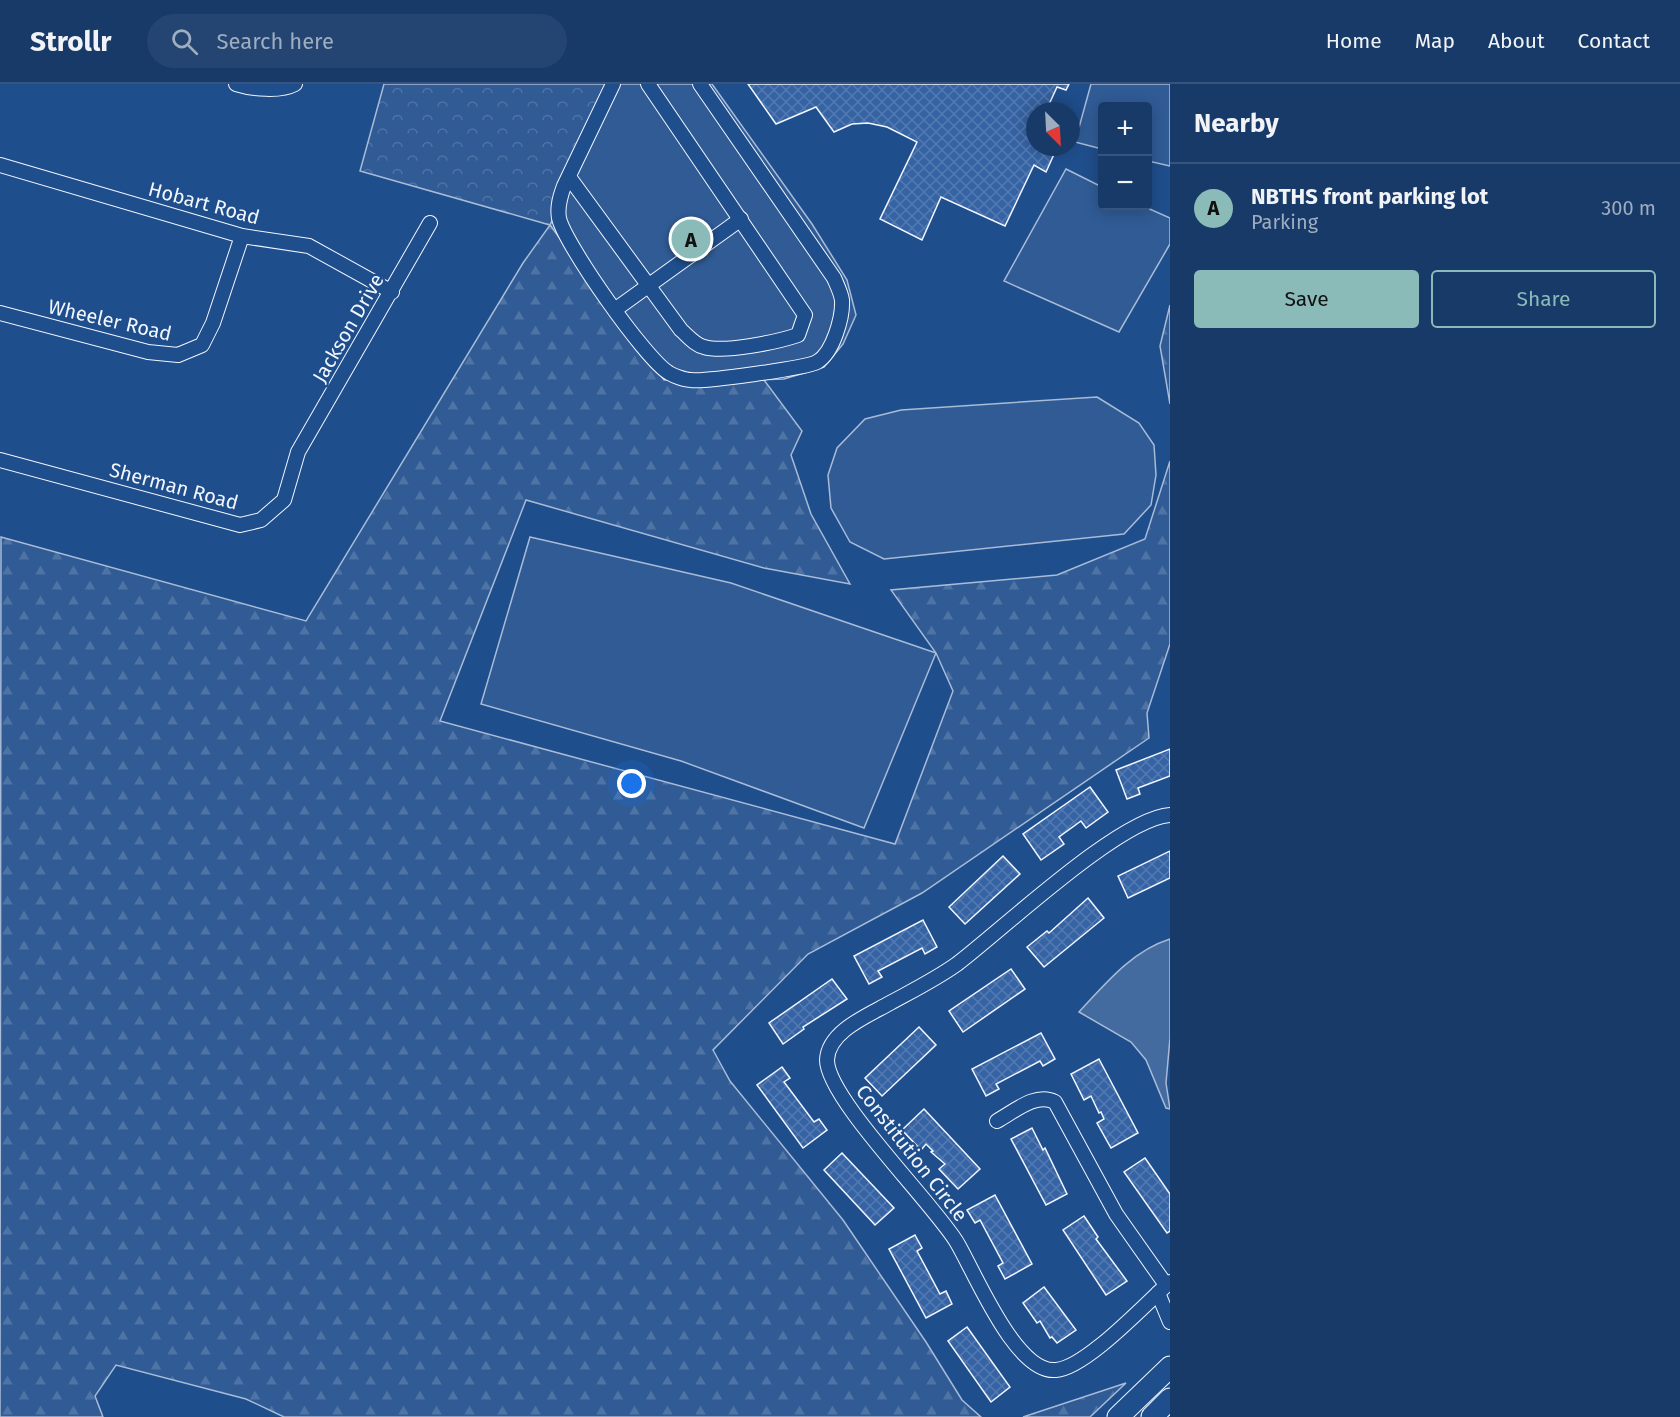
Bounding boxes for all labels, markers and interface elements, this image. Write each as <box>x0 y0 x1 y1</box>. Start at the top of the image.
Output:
search box <box>147 14 567 68</box>
text: Strollr <box>30 25 111 58</box>
icon: search <box>168 25 201 58</box>
text: Search here <box>216 28 334 55</box>
text: Home <box>1326 28 1382 54</box>
text: Map <box>1415 28 1455 54</box>
text: About <box>1488 28 1545 54</box>
text: Contact <box>1578 28 1650 54</box>
north arrow <box>1026 102 1080 156</box>
map controls <box>1098 102 1152 210</box>
button: + <box>1098 102 1152 156</box>
text: Nearby <box>1194 108 1279 139</box>
button: − <box>1098 156 1152 210</box>
street label: Hobart Road <box>146 177 262 229</box>
text: NBTHS front parking lot <box>1251 183 1488 210</box>
text: A <box>1208 196 1219 220</box>
text: 300 m <box>1601 196 1656 220</box>
text: Parking <box>1251 210 1318 234</box>
pin: A <box>672 216 710 262</box>
street label: Jackson Drive <box>307 269 389 387</box>
button: Save <box>1194 270 1419 328</box>
button: Share <box>1431 270 1656 328</box>
street label: Wheeler Road <box>46 294 174 346</box>
street label: Sherman Road <box>107 457 241 515</box>
your location <box>617 769 646 798</box>
street label: Constitution Circle <box>851 1080 973 1226</box>

